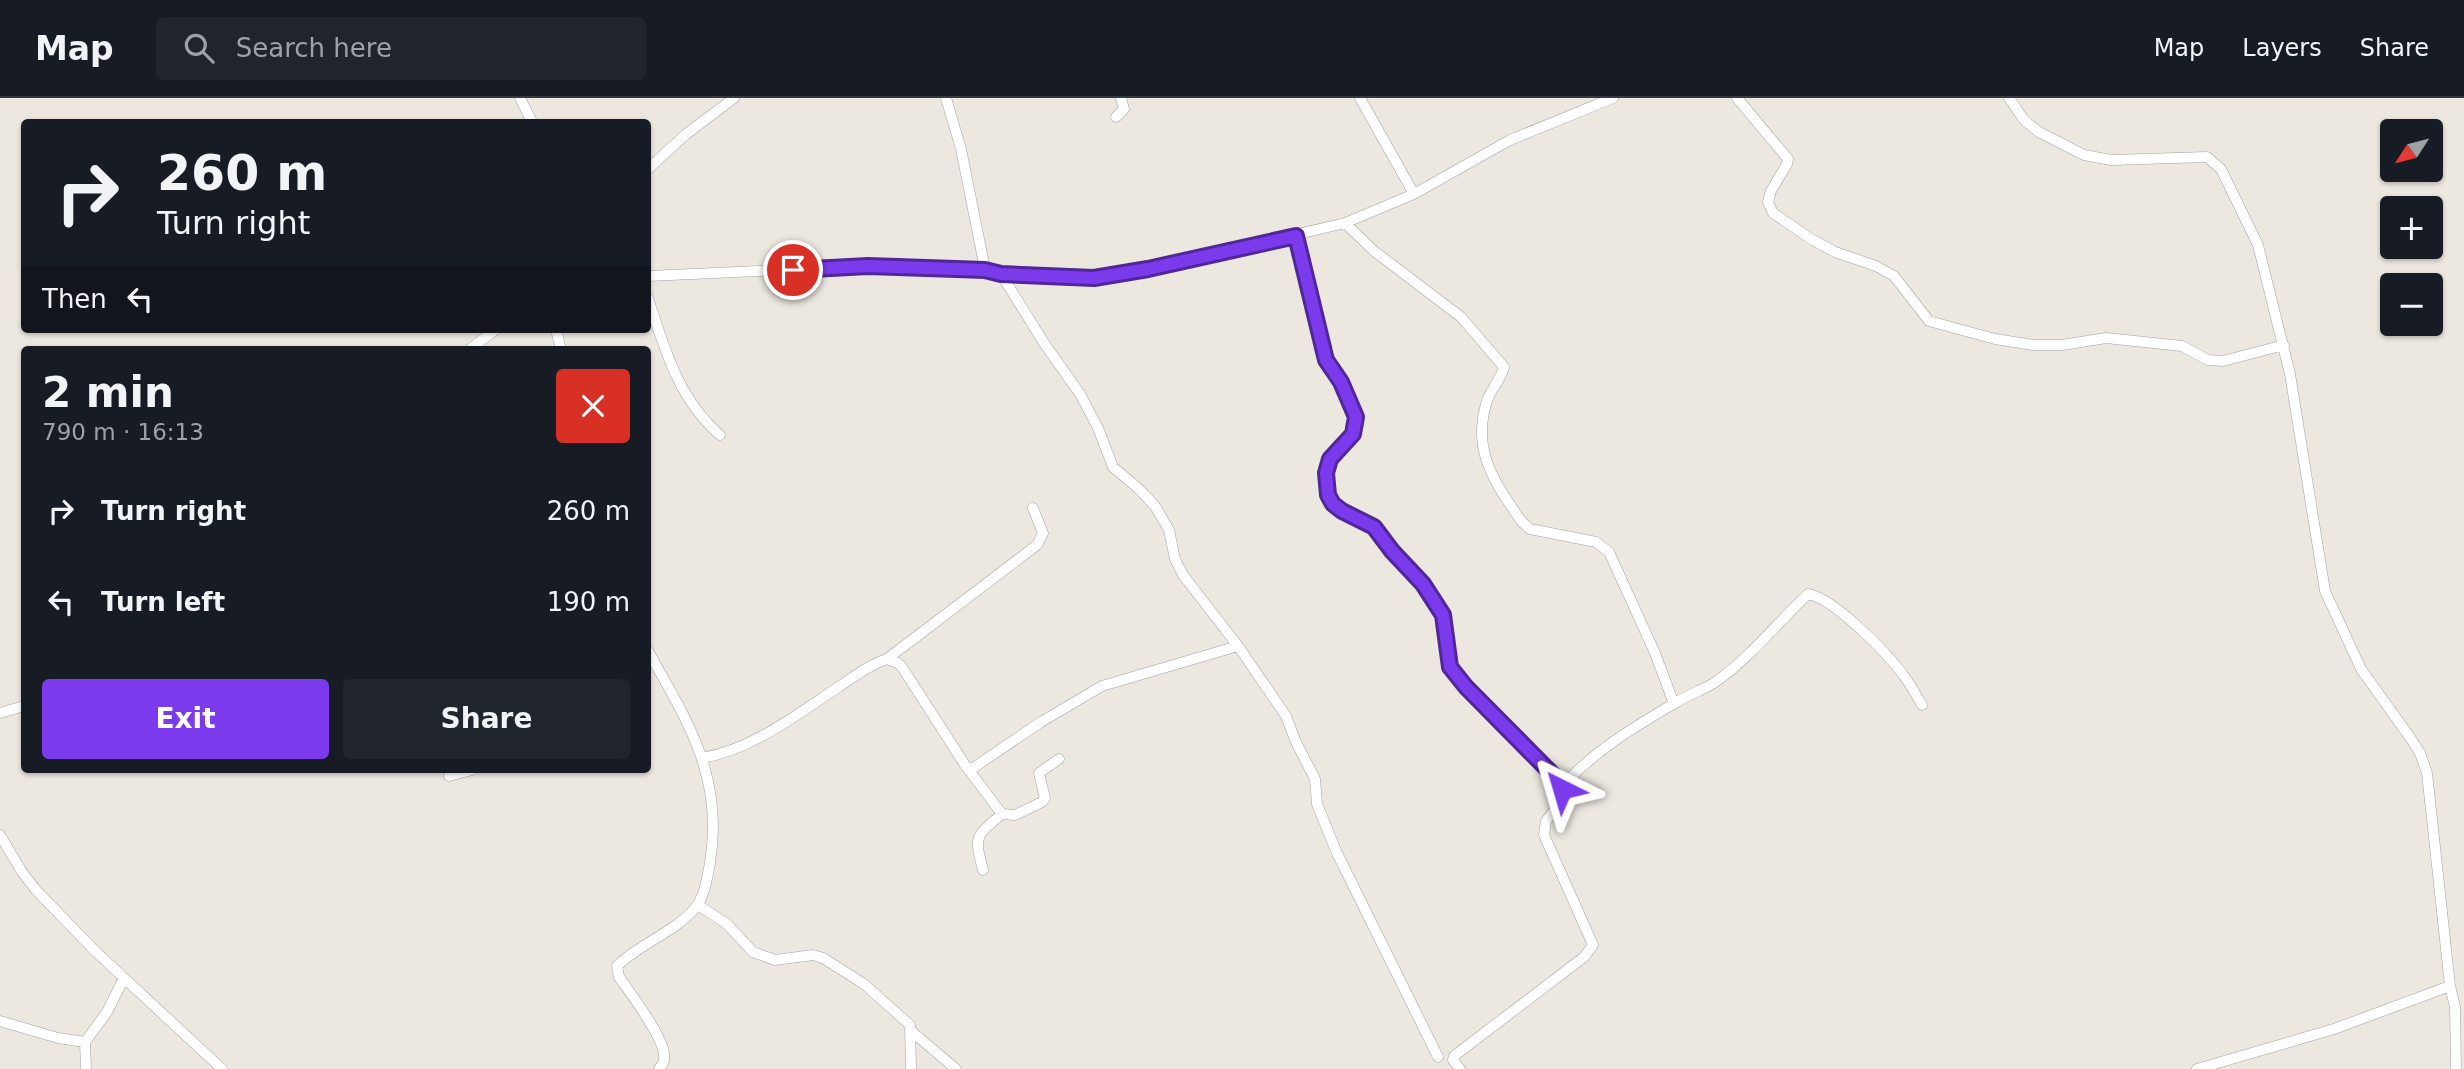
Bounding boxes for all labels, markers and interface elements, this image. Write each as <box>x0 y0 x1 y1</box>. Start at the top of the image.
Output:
search box <box>156 17 646 80</box>
text: Map <box>35 29 114 68</box>
icon: search <box>180 29 218 67</box>
text: Search here <box>236 33 392 63</box>
text: Map <box>2154 34 2204 62</box>
text: Layers <box>2242 34 2322 62</box>
text: Share <box>2360 34 2429 62</box>
north arrow <box>2380 119 2443 182</box>
map controls <box>2380 119 2443 336</box>
text: 260 m <box>157 145 327 202</box>
icon: right <box>42 147 133 238</box>
button: + <box>2380 196 2443 259</box>
text: Turn right <box>157 204 310 242</box>
pin <box>763 240 823 300</box>
icon: arrive <box>774 251 812 289</box>
button: − <box>2380 273 2443 336</box>
icon: left <box>121 280 159 318</box>
text: Then <box>42 284 107 314</box>
text: 2 min <box>42 368 174 417</box>
button: close <box>556 369 630 443</box>
text: 790 m · 16:13 <box>42 419 204 445</box>
icon: right <box>42 492 80 530</box>
text: Turn right <box>101 496 246 526</box>
text: 260 m <box>547 496 630 526</box>
icon: left <box>42 583 80 621</box>
text: Turn left <box>101 587 225 617</box>
text: 190 m <box>547 587 630 617</box>
button: Exit <box>42 679 329 759</box>
button: Share <box>343 679 630 759</box>
position arrow <box>1525 752 1599 826</box>

